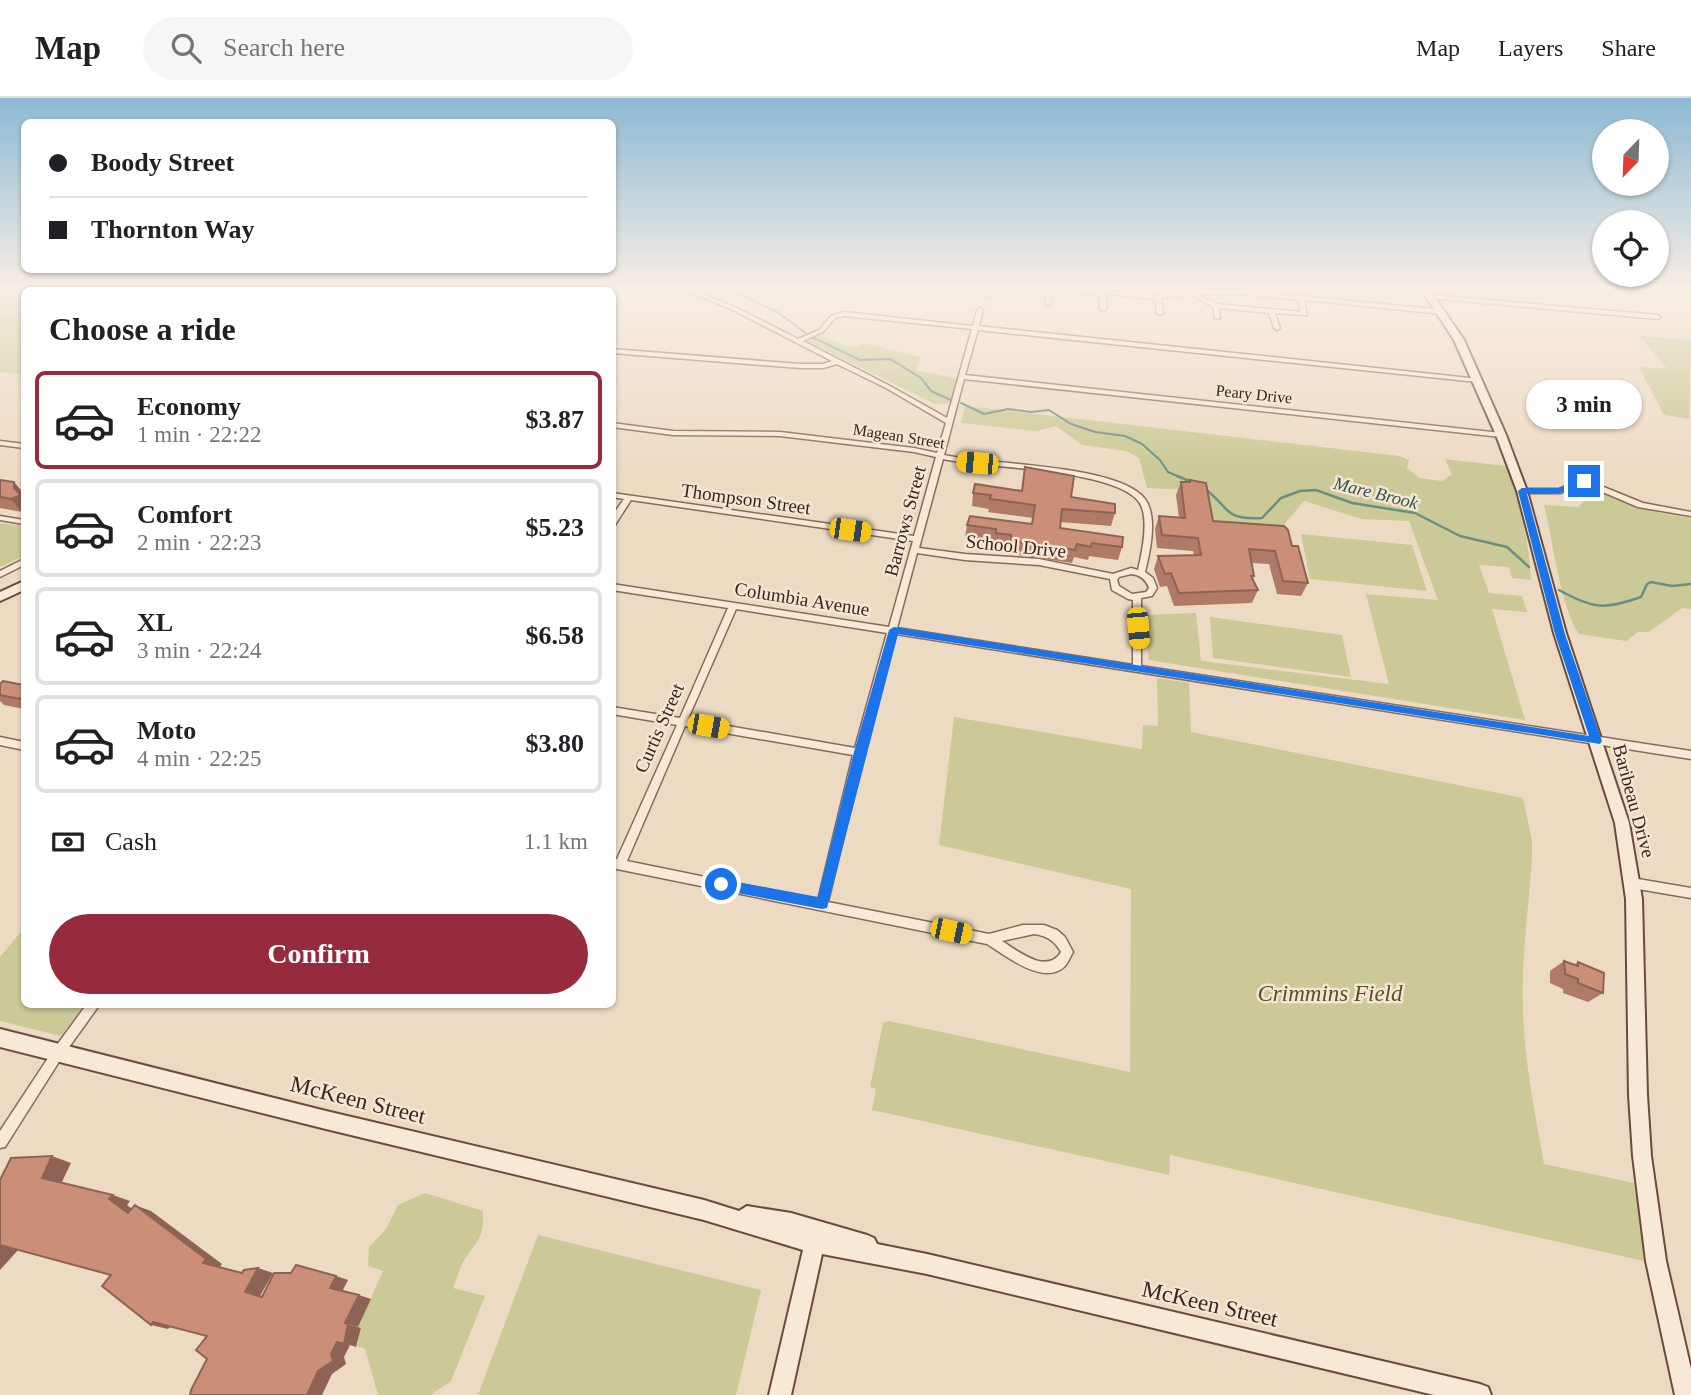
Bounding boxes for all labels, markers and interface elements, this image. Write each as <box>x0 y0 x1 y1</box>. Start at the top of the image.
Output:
search box <box>143 17 633 80</box>
icon: search <box>167 29 205 67</box>
text: Map <box>35 30 101 66</box>
text: Search here <box>223 33 345 62</box>
text: Map <box>1416 35 1460 61</box>
text: Layers <box>1498 35 1563 61</box>
text: Share <box>1601 35 1656 61</box>
north arrow <box>1592 119 1670 196</box>
map controls <box>1592 119 1669 287</box>
text: Boody Street <box>91 148 234 177</box>
button: locate <box>1592 210 1669 287</box>
text: Thornton Way <box>91 215 255 244</box>
text: Choose a ride <box>49 311 236 347</box>
callout: 3 min <box>1526 380 1642 428</box>
street label: Peary Drive <box>1215 382 1293 407</box>
icon: car <box>53 389 116 452</box>
text: Economy <box>137 392 241 421</box>
text: 3 min <box>1556 392 1612 417</box>
text: $3.87 <box>526 405 584 434</box>
street label: Magean Street <box>852 420 947 453</box>
text: 1 min · 22:22 <box>137 422 262 447</box>
car <box>956 451 999 475</box>
street label: Barrows Street <box>880 463 930 579</box>
route end <box>1568 465 1600 497</box>
water label: Mare Brook <box>1331 473 1421 513</box>
street label: Thompson Street <box>680 480 813 519</box>
icon: car <box>53 497 116 560</box>
text: Comfort <box>137 500 232 529</box>
text: $5.23 <box>526 513 584 542</box>
car <box>828 517 873 543</box>
text: 2 min · 22:23 <box>137 530 262 555</box>
street label: School Drive <box>965 530 1067 562</box>
street label: Columbia Avenue <box>733 578 871 620</box>
icon: car <box>53 605 116 668</box>
car <box>1126 606 1151 650</box>
text: XL <box>137 608 173 637</box>
text: $6.58 <box>526 621 584 650</box>
text: 3 min · 22:24 <box>137 638 262 663</box>
street label: Curtis Street <box>630 679 688 776</box>
car <box>686 712 731 740</box>
icon: car <box>53 713 116 776</box>
text: Moto <box>137 716 196 745</box>
text: $3.80 <box>526 729 584 758</box>
street label: Baribeau Drive <box>1609 742 1659 860</box>
text: 4 min · 22:25 <box>137 746 262 771</box>
icon: cash <box>49 823 87 861</box>
text: Cash <box>105 827 157 856</box>
text: 1.1 km <box>524 829 588 854</box>
route start <box>705 868 737 900</box>
button: Confirm <box>49 914 588 994</box>
car <box>929 916 974 946</box>
park label: Crimmins Field <box>1257 981 1403 1006</box>
street label: McKeen Street <box>288 1071 429 1129</box>
street label: McKeen Street <box>1140 1276 1281 1332</box>

